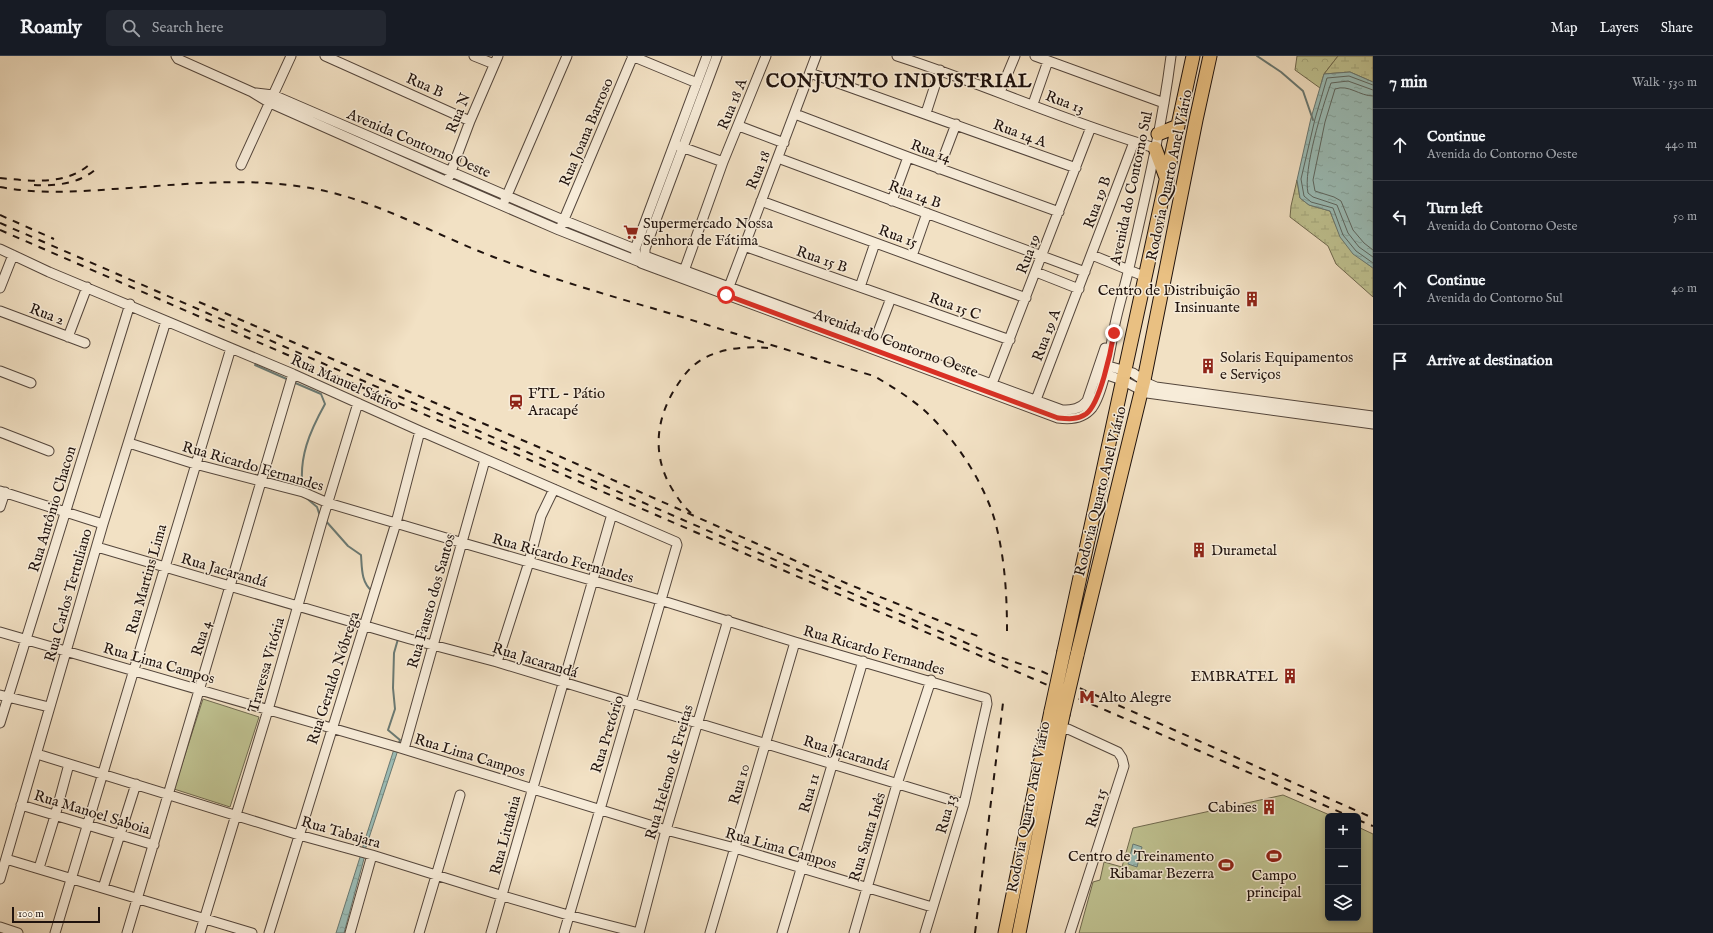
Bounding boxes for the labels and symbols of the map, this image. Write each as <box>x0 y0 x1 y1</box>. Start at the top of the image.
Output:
street label: Rua B <box>403 69 446 102</box>
district label: CONJUNTO INDUSTRIAL <box>766 70 1032 94</box>
street label: Rua Joana Barroso <box>555 75 618 189</box>
street label: Rua 18 A <box>714 75 752 133</box>
street label: Rua 13 <box>1043 86 1087 119</box>
street label: Rodovia Quarto Anel Viário <box>1142 88 1197 262</box>
street label: Rua N <box>442 90 475 136</box>
street label: Avenida Contorno Oeste <box>343 104 494 182</box>
street label: Avenida do Contorno Sul <box>1106 109 1157 268</box>
street label: Rua 14 A <box>991 115 1050 152</box>
street label: Rua 14 <box>908 135 954 168</box>
street label: Rua 18 <box>742 148 775 192</box>
street label: Rua 19 B <box>1079 173 1116 231</box>
street label: Rua 14 B <box>886 176 944 213</box>
place label: Supermercado Nossa Senhora de Fátima <box>643 214 773 250</box>
street label: Rua 15 <box>876 221 920 252</box>
supermarket icon: Supermercado Nossa Senhora de Fátima <box>622 223 640 241</box>
street label: Rua 19 <box>1012 232 1045 277</box>
street label: Rua 15 B <box>794 242 850 277</box>
place label: Centro de Distribuição Insinuante <box>1098 281 1240 317</box>
route start <box>717 286 735 304</box>
street label: Rua 15 C <box>926 288 984 325</box>
building icon: Centro de Distribuição Insinuante <box>1243 290 1261 308</box>
street label: Rua 2 <box>27 299 67 330</box>
street label: Avenida do Contorno Oeste <box>810 305 981 382</box>
street label: Rua 19 A <box>1028 306 1065 364</box>
route end <box>1105 324 1123 342</box>
place label: Solaris Equipamentos e Serviços <box>1220 348 1353 384</box>
street label: Rua Manuel Sátiro <box>288 350 402 415</box>
building icon: Solaris Equipamentos e Serviços <box>1199 357 1217 375</box>
place label: FTL - Pátio Aracapé <box>527 384 605 420</box>
station icon: FTL - Pátio Aracapé <box>507 393 525 411</box>
street label: Rodovia Quarto Anel Viário <box>1070 404 1131 578</box>
street label: Rua Ricardo Fernandes <box>180 437 326 496</box>
street label: Rua Antônio Chacon <box>24 444 81 575</box>
street label: Rua Martins Lima <box>122 522 171 636</box>
street label: Rua Carlos Tertuliano <box>40 526 97 664</box>
street label: Rua Ricardo Fernandes <box>490 529 636 588</box>
street label: Rua Fausto dos Santos <box>403 532 460 671</box>
building icon: Durametal <box>1190 541 1208 559</box>
place label: Durametal <box>1211 541 1278 560</box>
street label: Rua Jacarandá <box>179 549 269 592</box>
street label: Rua Geraldo Nóbrega <box>303 609 364 747</box>
street label: Travessa Vitória <box>244 615 289 715</box>
street label: Rua 4 <box>187 617 216 658</box>
street label: Rua Ricardo Fernandes <box>801 621 947 680</box>
street label: Rua Lima Campos <box>101 638 217 688</box>
street label: Rua Jacarandá <box>490 638 580 683</box>
place label: EMBRATEL <box>1191 667 1278 686</box>
building icon: EMBRATEL <box>1281 667 1299 685</box>
metro station icon: Alto Alegre <box>1078 688 1096 706</box>
place label: Alto Alegre <box>1098 688 1171 707</box>
street label: Rua Pretório <box>587 693 628 775</box>
street label: Rua Heleno de Freitas <box>641 702 698 842</box>
street label: Rodovia Quarto Anel Viário <box>1003 720 1054 895</box>
street label: Rua Lima Campos <box>412 730 528 781</box>
street label: Rua Jacarandá <box>801 731 891 776</box>
street label: Rua 10 <box>725 761 754 807</box>
street label: Rua 11 <box>795 771 824 815</box>
street label: Rua Manoel Saboia <box>31 786 153 839</box>
street label: Rua 15 <box>1082 786 1112 830</box>
street label: Rua Santa Inês <box>845 790 890 884</box>
street label: Rua 13 <box>932 792 961 836</box>
street label: Rua Lituânia <box>486 793 525 877</box>
place label: Cabines <box>1208 798 1257 817</box>
building icon: Cabines <box>1260 798 1278 816</box>
street label: Rua Tabajara <box>299 812 383 853</box>
street label: Rua Lima Campos <box>723 823 839 873</box>
place label: Centro de Treinamento Ribamar Bezerra <box>1068 847 1215 883</box>
sports icon: Campo principal <box>1265 847 1283 865</box>
sports icon: Centro de Treinamento Ribamar Bezerra <box>1217 856 1235 874</box>
place label: Campo principal <box>1247 866 1302 902</box>
scale bar <box>12 905 100 924</box>

